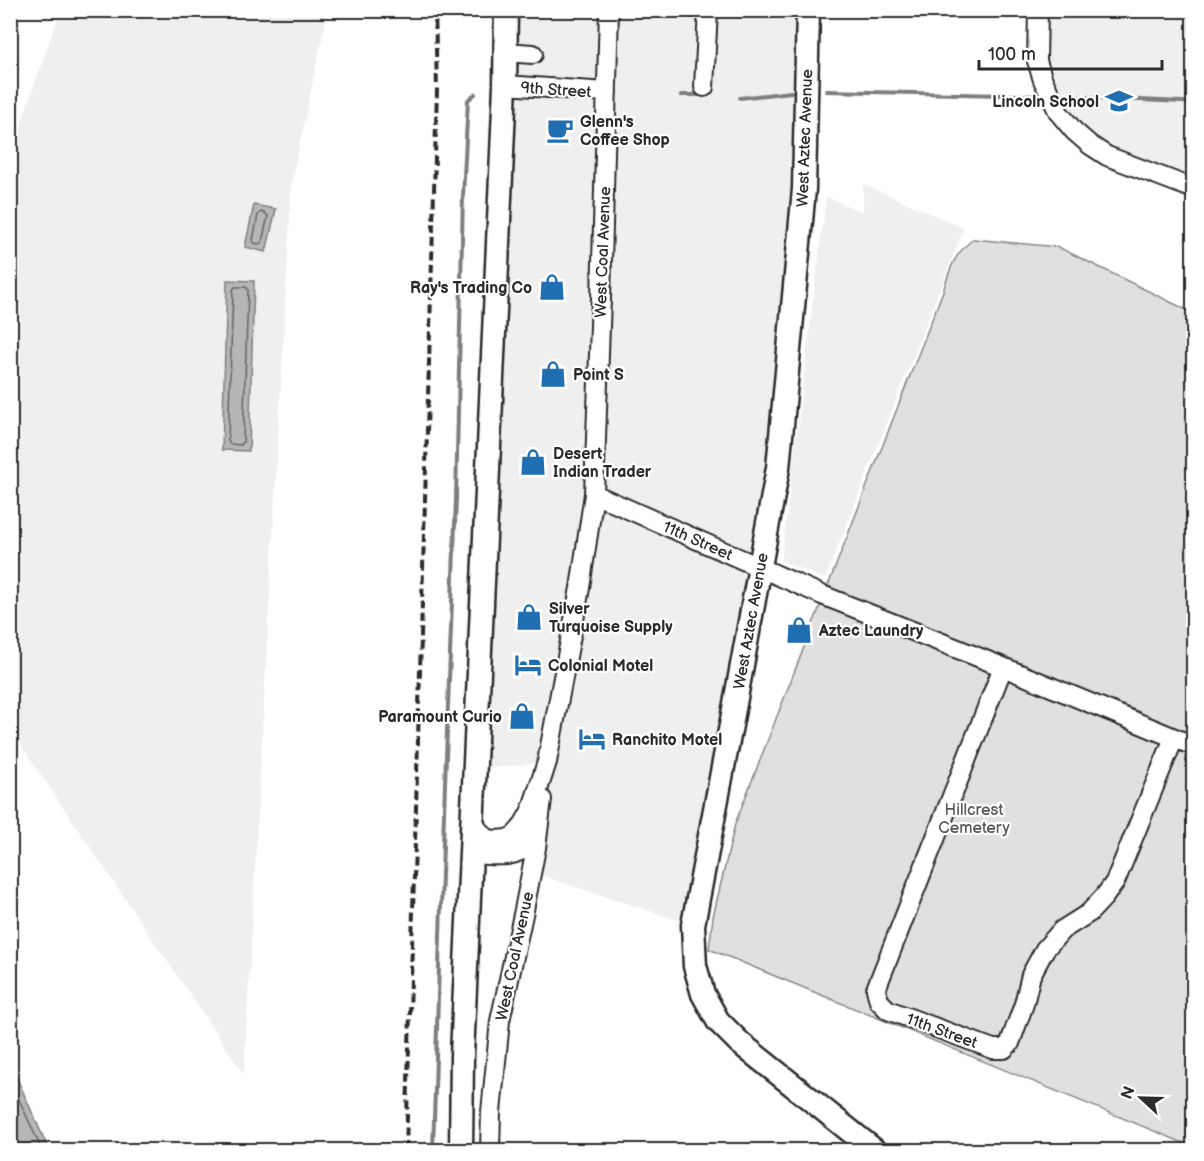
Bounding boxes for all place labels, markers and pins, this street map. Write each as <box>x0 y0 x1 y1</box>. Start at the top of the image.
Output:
school or university icon: Lincoln School <box>1104 86 1134 116</box>
place label: Lincoln School <box>992 93 1099 112</box>
place label: Glenn's Coffee Shop <box>580 113 670 150</box>
cafe icon: Glenn's Coffee Shop <box>545 115 575 145</box>
shop icon: Ray's Trading Co <box>537 272 567 302</box>
place label: Ray's Trading Co <box>410 279 532 298</box>
shop icon: Point S <box>538 359 568 389</box>
place label: Point S <box>573 366 624 385</box>
place label: Desert Indian Trader <box>553 445 652 482</box>
shop icon: Desert Indian Trader <box>518 447 548 477</box>
place label: Silver Turquoise Supply <box>549 600 673 637</box>
shop icon: Silver Turquoise Supply <box>514 602 544 632</box>
shop icon: Aztec Laundry <box>784 615 814 645</box>
place label: Aztec Laundry <box>818 622 924 641</box>
hotel icon: Colonial Motel <box>513 650 543 680</box>
place label: Colonial Motel <box>548 657 653 676</box>
shop icon: Paramount Curio <box>507 701 537 731</box>
place label: Paramount Curio <box>378 708 502 727</box>
hotel icon: Ranchito Motel <box>577 724 607 754</box>
place label: Ranchito Motel <box>612 731 722 750</box>

